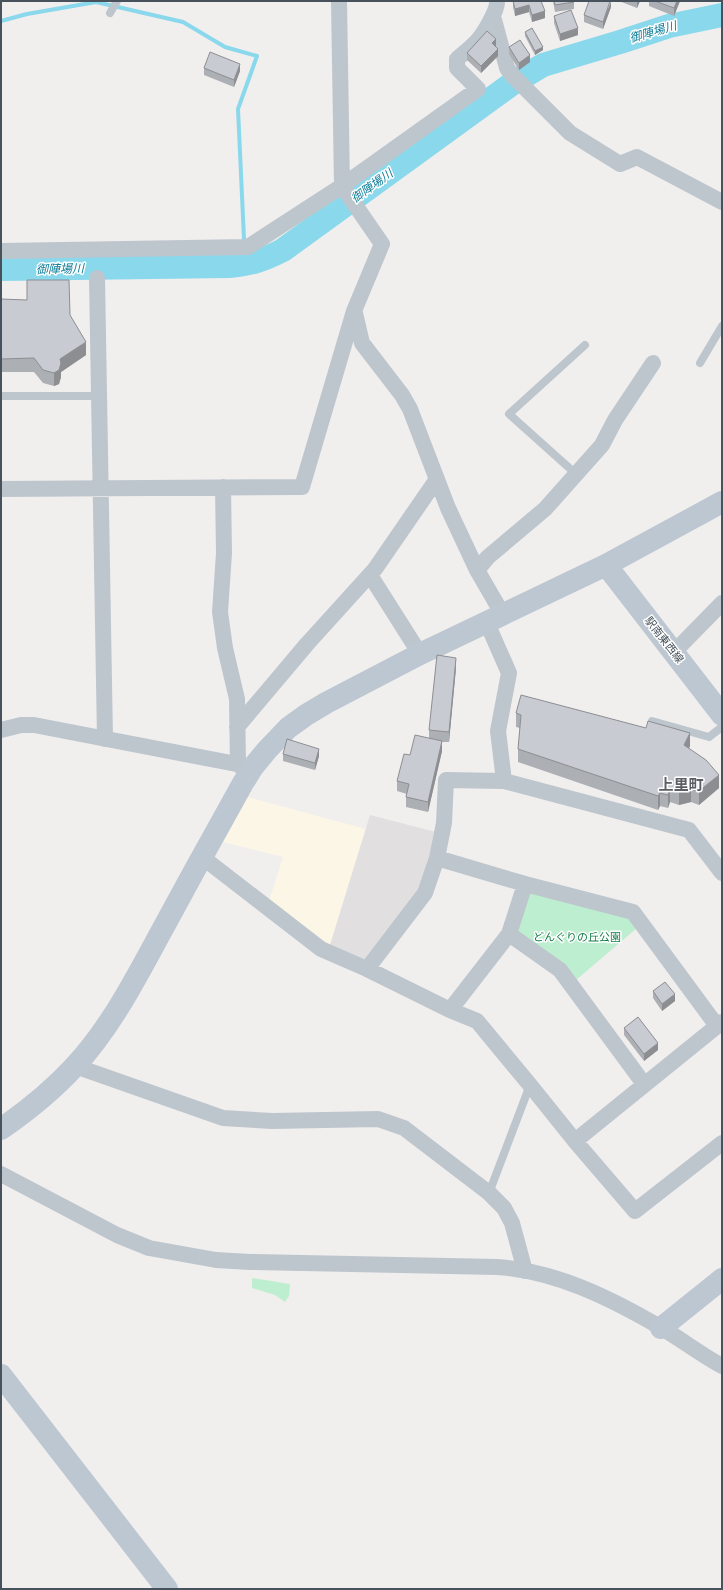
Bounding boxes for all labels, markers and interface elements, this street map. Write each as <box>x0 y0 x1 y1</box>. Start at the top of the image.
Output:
water label: 御陣場川 <box>628 18 680 45</box>
water label: 御陣場川 <box>348 165 397 206</box>
water label: 御陣場川 <box>36 262 86 276</box>
street label: 駅南東西線 <box>642 614 686 666</box>
district label: 上里町 <box>658 776 704 794</box>
park label: どんぐりの丘公園 <box>533 931 621 944</box>

